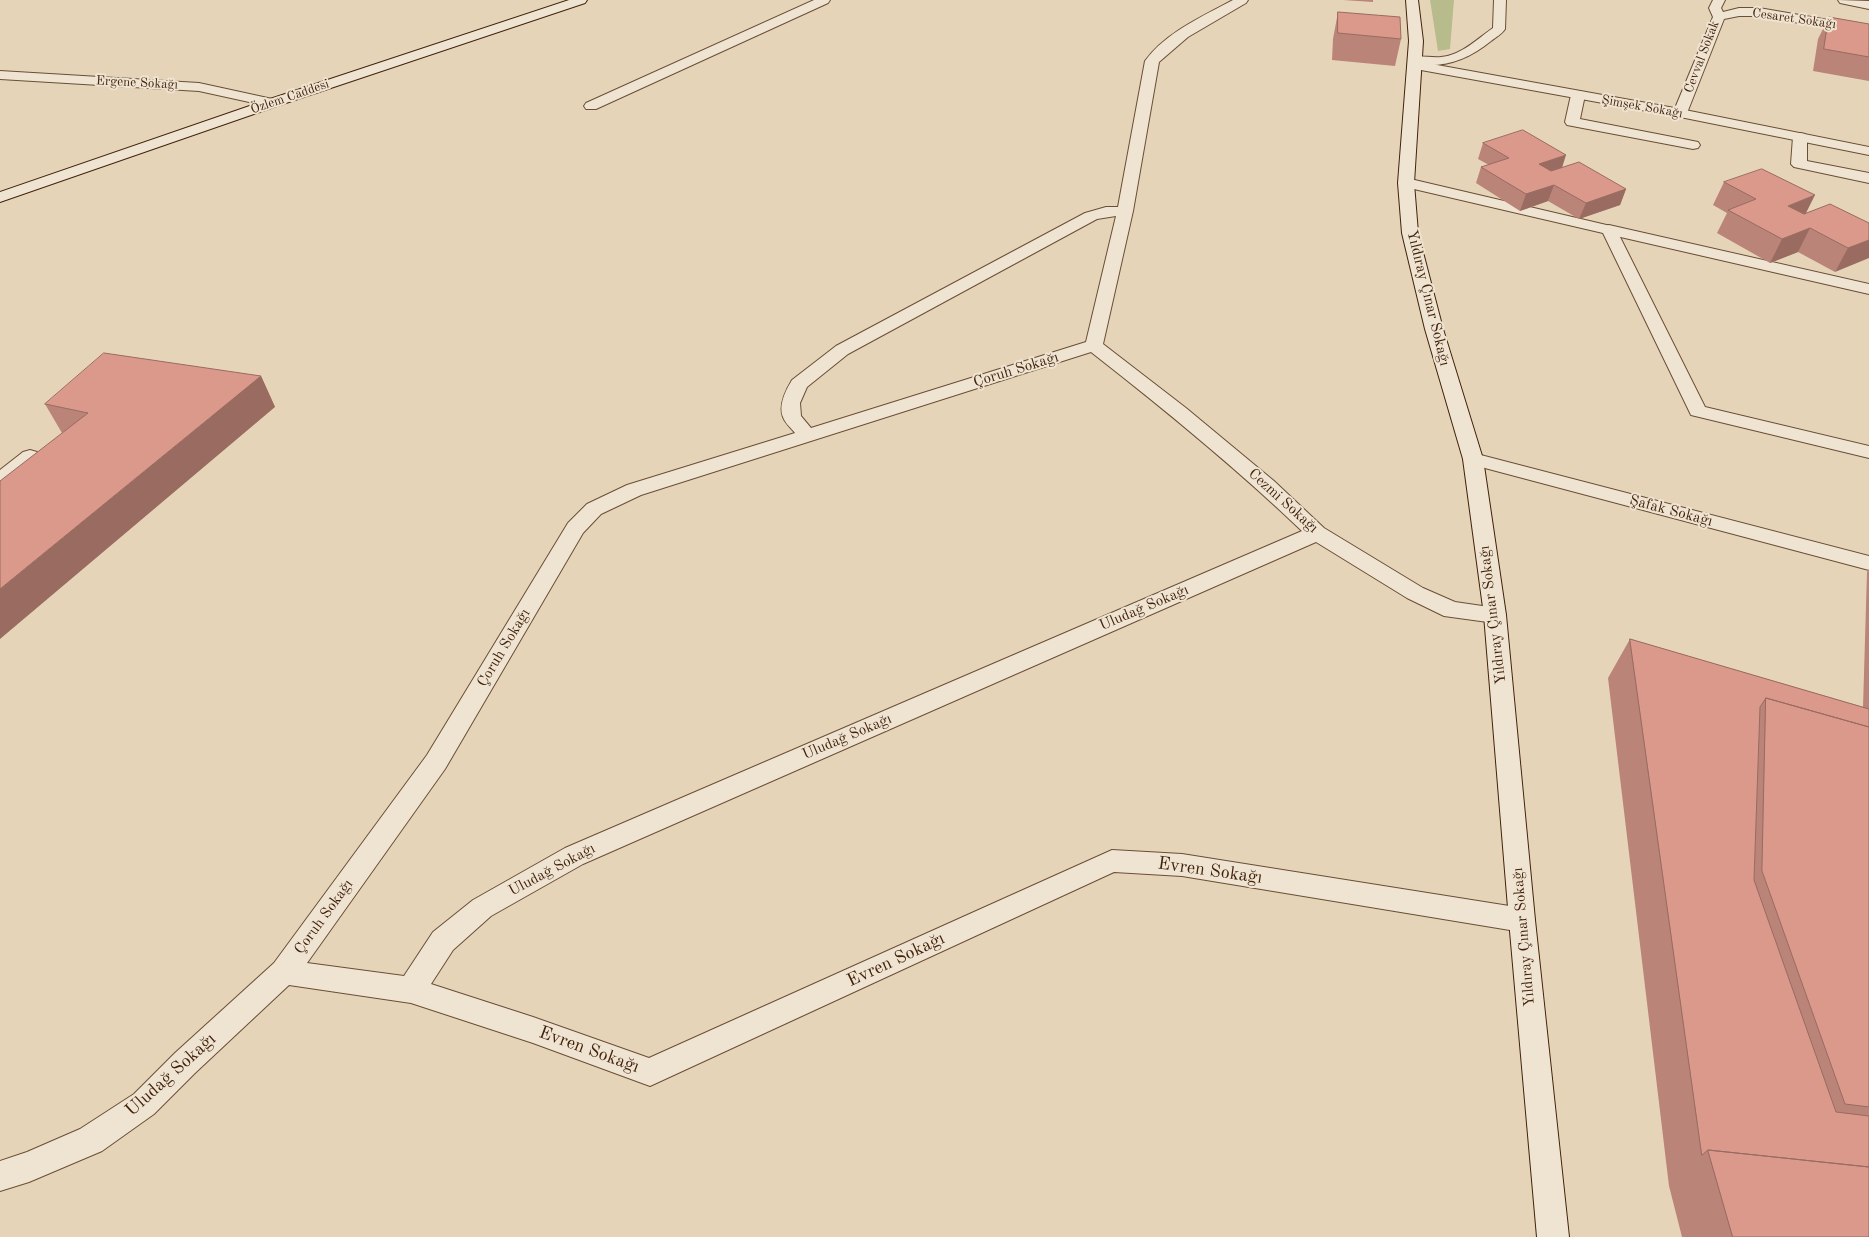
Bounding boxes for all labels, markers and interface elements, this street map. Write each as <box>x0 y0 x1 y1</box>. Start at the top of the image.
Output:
street label: Cesaret Sokağı <box>1751 5 1837 33</box>
street label: Cevval Sokak <box>1681 19 1723 95</box>
street label: Ergene Sokağı <box>96 73 178 93</box>
street label: Özlem Caddesi <box>249 76 331 118</box>
street label: Şimşek Sokağı <box>1600 92 1684 122</box>
street label: Yıldıray Çınar Sokağı <box>1402 228 1454 368</box>
street label: Çoruh Sokağı <box>971 349 1061 391</box>
street label: Cezmi Sokağı <box>1244 465 1322 537</box>
street label: Şafak Sokağı <box>1628 491 1714 531</box>
street label: Yıldıray Çınar Sokağı <box>1476 545 1510 685</box>
street label: Uludağ Sokağı <box>1097 581 1191 635</box>
street label: Çoruh Sokağı <box>474 606 534 690</box>
street label: Uludağ Sokağı <box>800 710 894 764</box>
street label: Uludağ Sokağı <box>506 840 598 900</box>
street label: Evren Sokağı <box>1156 853 1264 889</box>
street label: Yıldıray Çınar Sokağı <box>1509 867 1539 1007</box>
street label: Çoruh Sokağı <box>291 876 357 958</box>
street label: Evren Sokağı <box>844 928 948 992</box>
street label: Evren Sokağı <box>536 1022 642 1078</box>
street label: Uludağ Sokağı <box>121 1029 221 1121</box>

